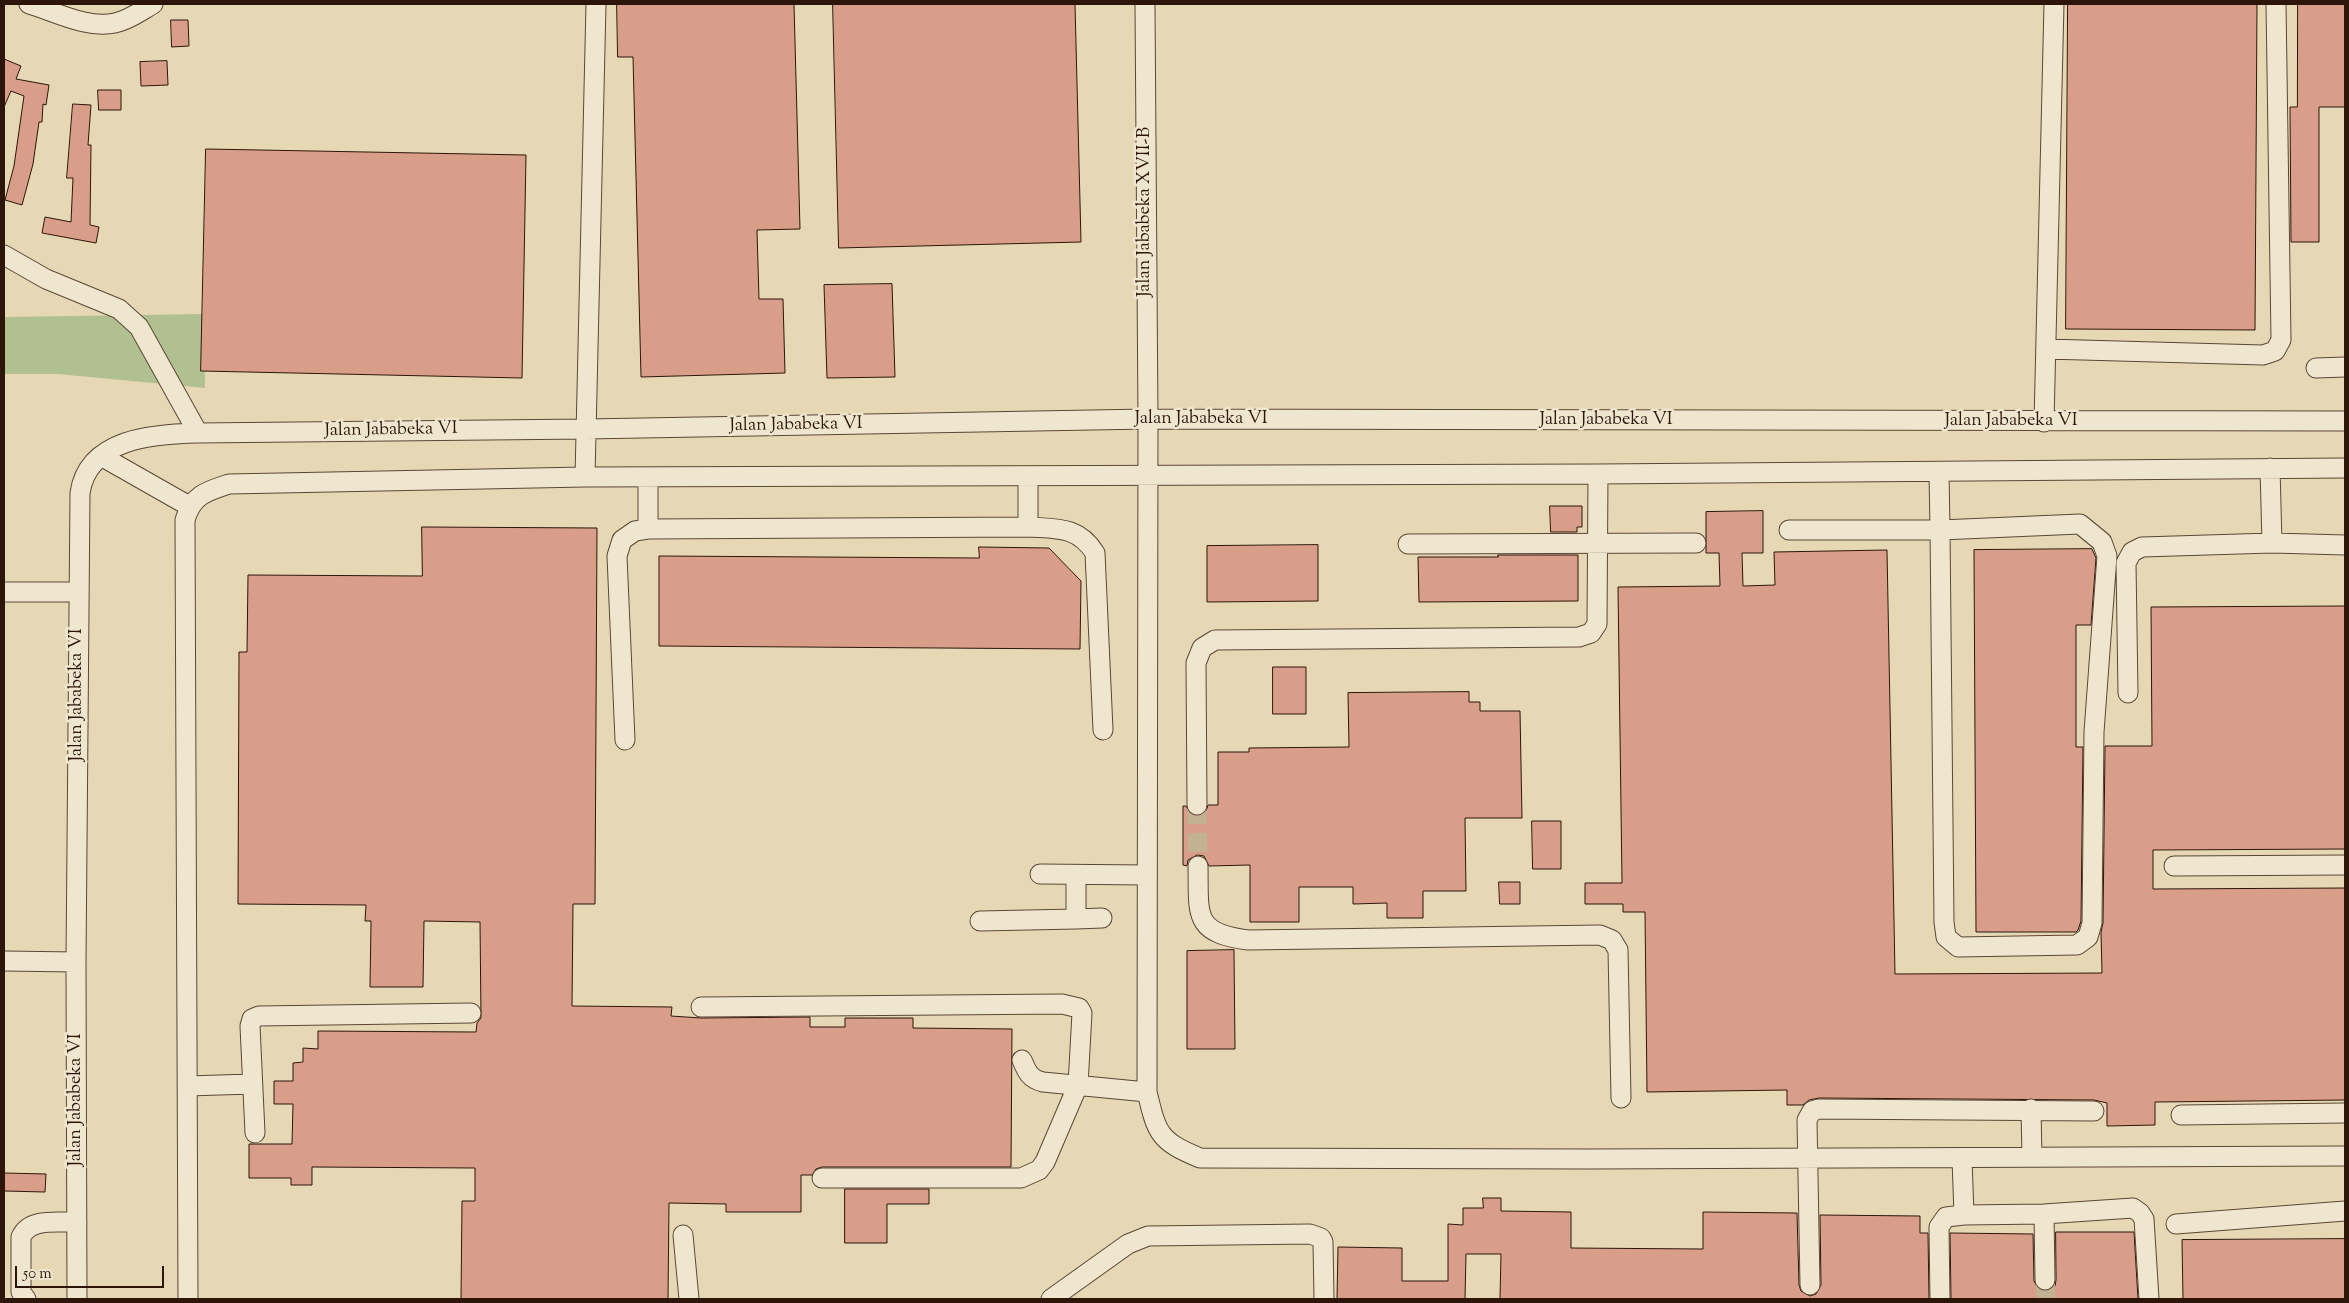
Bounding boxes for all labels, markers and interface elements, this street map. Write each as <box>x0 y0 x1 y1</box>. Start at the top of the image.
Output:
street label: Jalan Jababeka XVII-B <box>1135 127 1157 297</box>
street label: Jalan Jababeka VI <box>1134 409 1268 431</box>
street label: Jalan Jababeka VI <box>1539 410 1673 432</box>
street label: Jalan Jababeka VI <box>1944 411 2078 433</box>
street label: Jalan Jababeka VI <box>729 414 863 438</box>
street label: Jalan Jababeka VI <box>324 419 458 443</box>
street label: Jalan Jababeka VI <box>67 628 89 762</box>
street label: Jalan Jababeka VI <box>66 1033 88 1167</box>
scale bar <box>18 1256 166 1288</box>
text: 50 m <box>23 1264 52 1285</box>

